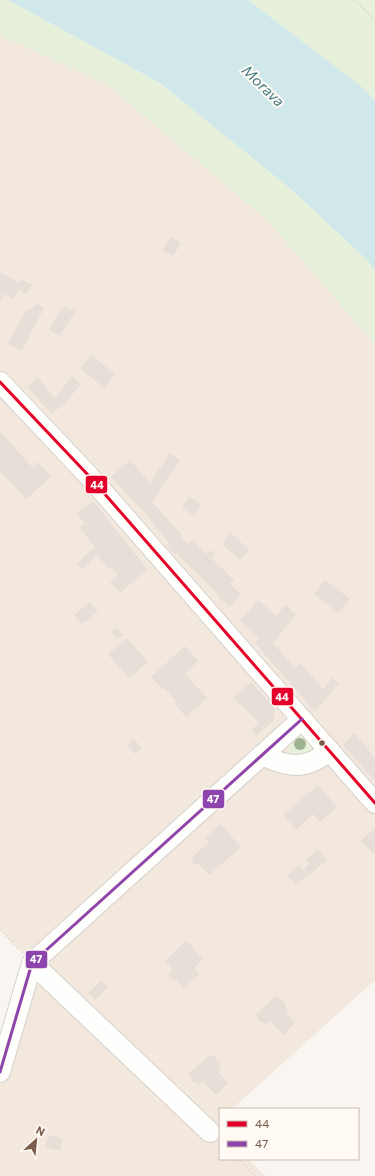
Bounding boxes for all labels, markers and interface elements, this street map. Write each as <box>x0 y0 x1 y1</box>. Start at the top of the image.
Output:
water label: Morava <box>239 61 289 110</box>
line badge: 44 <box>85 475 108 494</box>
text: 44 <box>90 478 104 491</box>
line badge: 44 <box>271 687 294 706</box>
text: 44 <box>275 690 289 703</box>
unlabelled marker <box>317 738 327 748</box>
line badge: 47 <box>202 789 225 809</box>
text: 47 <box>207 792 219 805</box>
line badge: 47 <box>25 950 48 969</box>
text: 47 <box>30 952 42 965</box>
legend <box>219 1108 359 1160</box>
text: 44 <box>255 1116 269 1130</box>
north arrow <box>16 1120 56 1160</box>
text: N <box>34 1123 47 1138</box>
text: 47 <box>255 1136 268 1150</box>

